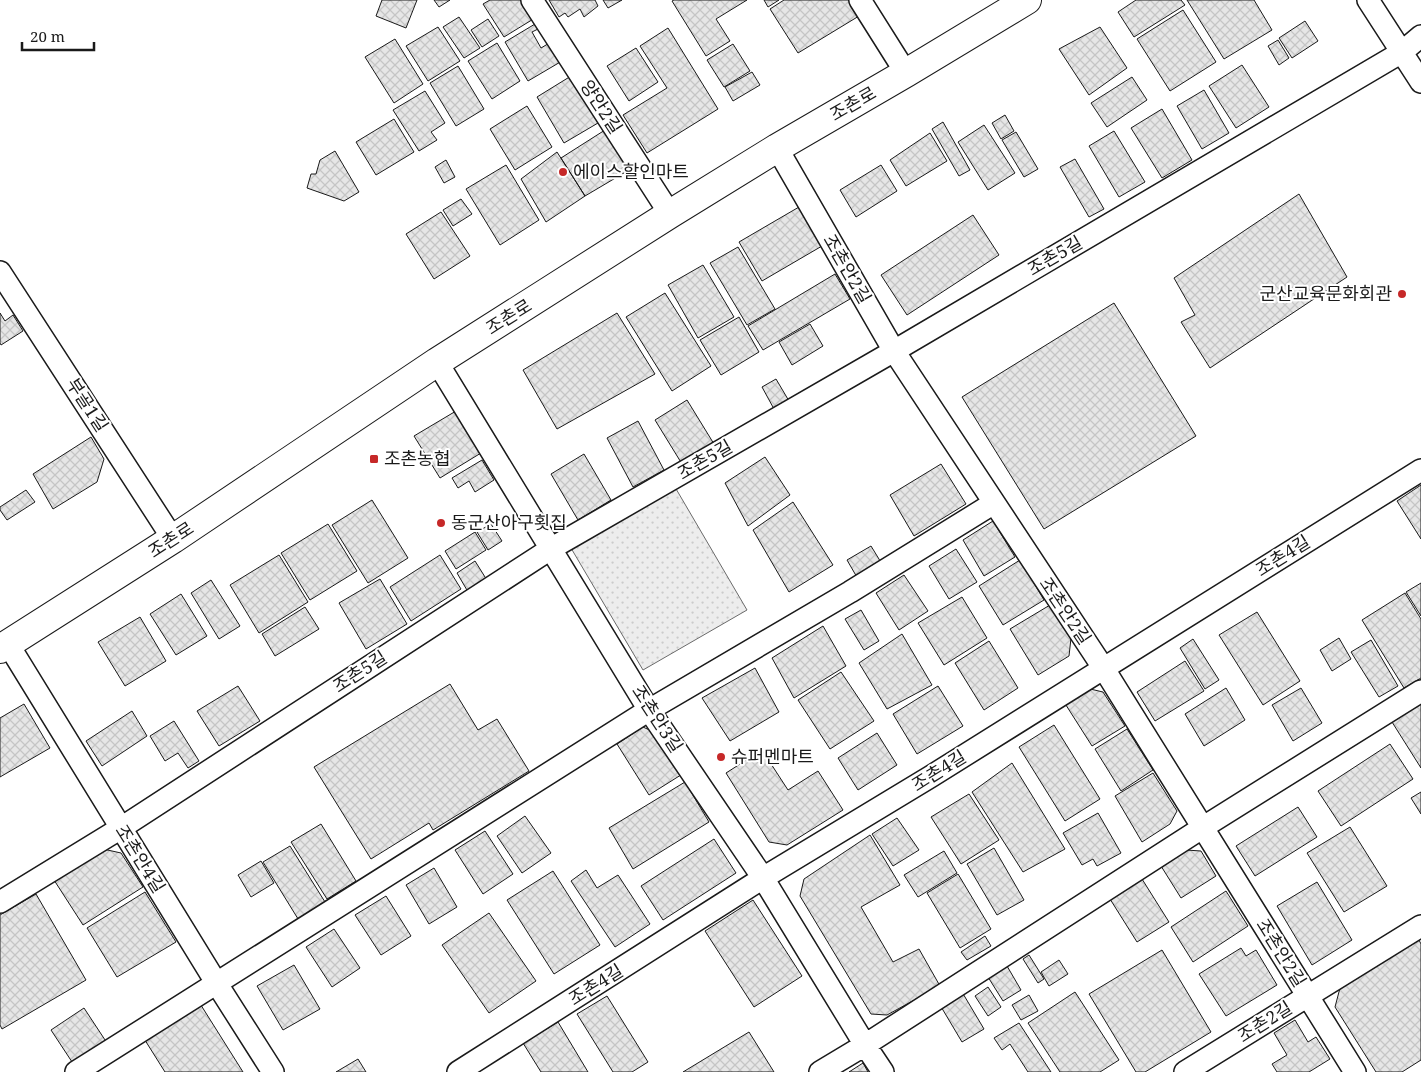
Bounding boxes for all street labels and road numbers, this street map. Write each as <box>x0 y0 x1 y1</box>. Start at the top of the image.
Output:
street label: 양안2길 <box>576 75 628 138</box>
street label: 조촌로 <box>825 80 880 126</box>
street label: 조촌안2길 <box>818 229 877 308</box>
street label: 조촌5길 <box>1023 230 1086 280</box>
street label: 조촌로 <box>481 293 536 339</box>
street label: 부골1길 <box>62 373 114 436</box>
street label: 조촌5길 <box>673 434 736 484</box>
street label: 조촌로 <box>143 516 198 563</box>
street label: 조촌4길 <box>1251 529 1314 581</box>
street label: 조촌안2길 <box>1035 572 1097 649</box>
street label: 조촌5길 <box>328 645 391 697</box>
street label: 조촌안3길 <box>627 680 689 757</box>
street label: 조촌4길 <box>907 744 970 796</box>
street label: 조촌안4길 <box>110 820 171 897</box>
street label: 조촌안2길 <box>1251 914 1312 991</box>
street label: 조촌4길 <box>564 958 627 1010</box>
street label: 조촌2길 <box>1233 995 1296 1047</box>

